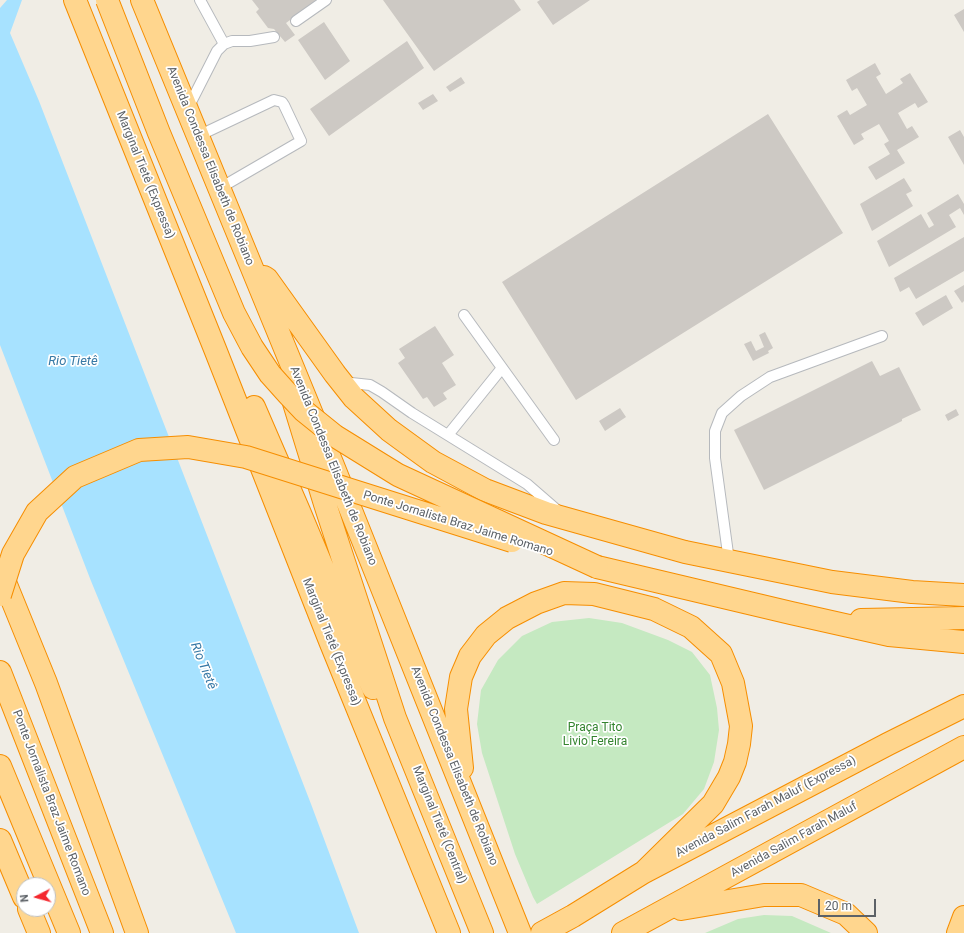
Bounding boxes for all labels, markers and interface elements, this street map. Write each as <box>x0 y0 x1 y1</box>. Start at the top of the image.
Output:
street label: Avenida Condessa Elisabeth de Robiano <box>163 64 257 268</box>
street label: Marginal Tietê (Expressa) <box>113 109 177 241</box>
water label: Rio Tietê <box>48 354 98 370</box>
street label: Avenida Condessa Elisabeth de Robiano <box>286 364 380 568</box>
street label: Ponte Jornalista Braz Jaime Romano <box>361 488 555 560</box>
street label: Marginal Tietê (Expressa) <box>299 576 363 708</box>
water label: Rio Tietê <box>187 640 219 692</box>
street label: Avenida Condessa Elisabeth de Robiano <box>407 664 501 868</box>
street label: Ponte Jornalista Braz Jaime Romano <box>9 708 93 898</box>
park label: Praça Tito Livio Fereira <box>563 721 627 749</box>
street label: Avenida Salim Farah Maluf (Expressa) <box>673 753 859 861</box>
street label: Marginal Tietê (Central) <box>409 764 469 886</box>
street label: Avenida Salim Farah Maluf <box>728 799 860 881</box>
north arrow <box>16 877 56 917</box>
scale bar <box>820 891 878 917</box>
text: N <box>18 894 31 903</box>
text: 20 m <box>825 899 852 913</box>

